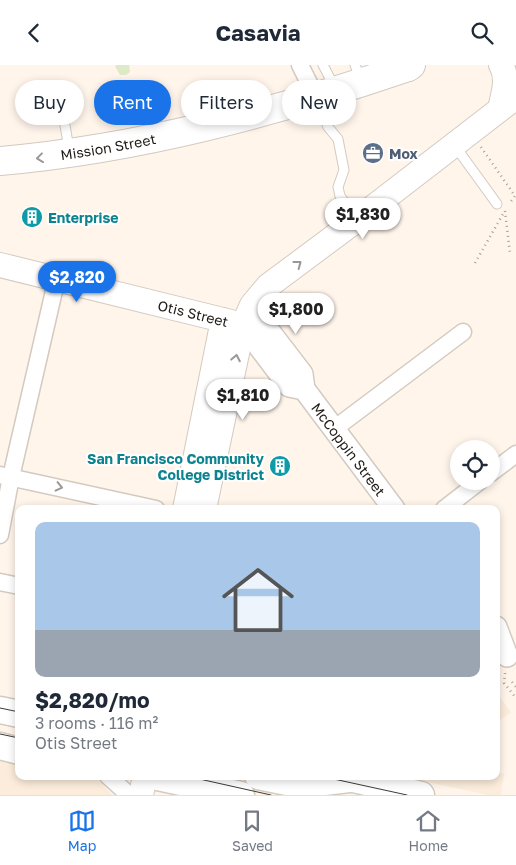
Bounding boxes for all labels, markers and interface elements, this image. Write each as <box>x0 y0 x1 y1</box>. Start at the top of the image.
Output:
icon: back <box>20 19 48 47</box>
text: Casavia <box>215 19 301 46</box>
icon: search <box>468 19 496 47</box>
chip: Buy <box>15 80 84 125</box>
chip: Rent <box>94 80 171 125</box>
chip: Filters <box>181 80 272 125</box>
chip: New <box>282 80 356 125</box>
street label: Mission Street <box>59 130 157 163</box>
office icon: Mox <box>361 141 385 165</box>
place label: Mox <box>389 145 418 162</box>
one-way arrow <box>36 152 44 163</box>
pin: $1,830 <box>322 197 404 240</box>
text: $1,830 <box>336 204 390 224</box>
building icon: Enterprise <box>20 205 44 229</box>
place label: Enterprise <box>48 209 119 226</box>
pin: $2,820 <box>36 261 118 303</box>
one-way arrow <box>292 261 301 269</box>
text: $2,820 <box>49 267 105 287</box>
pin: $1,800 <box>255 293 337 335</box>
street label: Otis Street <box>156 296 230 330</box>
text: $1,800 <box>268 299 324 319</box>
one-way arrow <box>231 354 241 363</box>
pin: $1,810 <box>202 379 284 421</box>
text: $1,810 <box>217 385 269 405</box>
street label: McCoppin Street <box>309 399 389 499</box>
map controls <box>450 440 500 490</box>
button: locate <box>450 440 500 490</box>
place label: San Francisco Community College District <box>87 450 265 483</box>
building icon: San Francisco Community College District <box>268 454 292 478</box>
one-way arrow <box>55 481 64 492</box>
icon: home <box>213 555 303 645</box>
text: $2,820/mo <box>35 687 150 713</box>
text: 3 rooms · 116 m² <box>35 713 158 733</box>
text: Otis Street <box>35 733 117 753</box>
tab: Map <box>68 807 96 854</box>
tab: Saved <box>232 807 273 854</box>
tab: Home <box>409 807 448 854</box>

